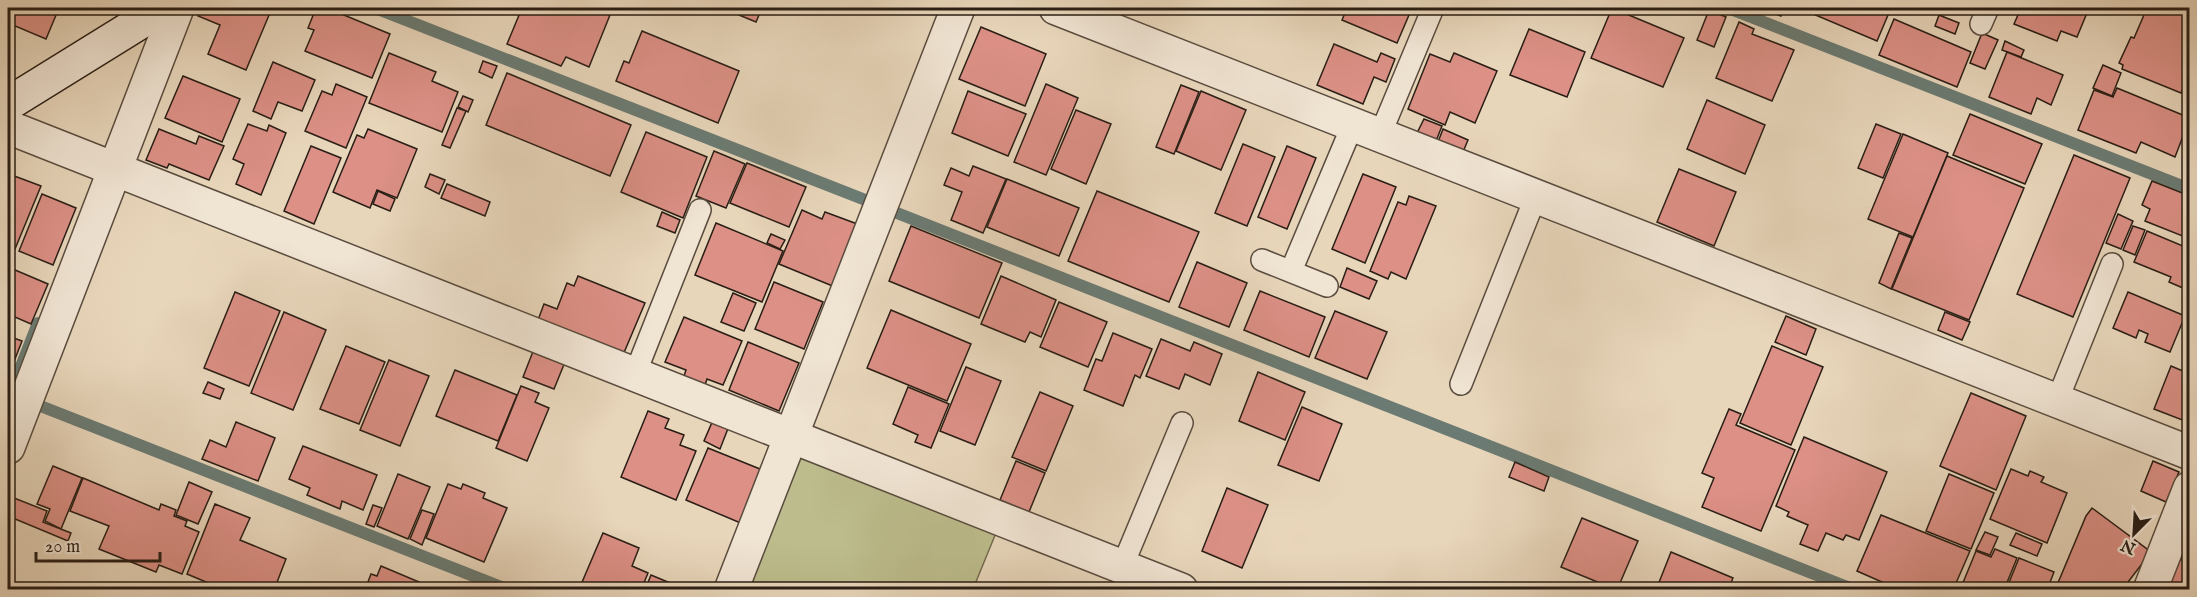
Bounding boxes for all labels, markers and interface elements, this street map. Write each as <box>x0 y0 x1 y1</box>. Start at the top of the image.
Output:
north arrow <box>2104 504 2164 564</box>
scale bar <box>36 525 160 563</box>
text: N <box>2118 534 2140 558</box>
text: 20 m <box>45 536 80 559</box>

